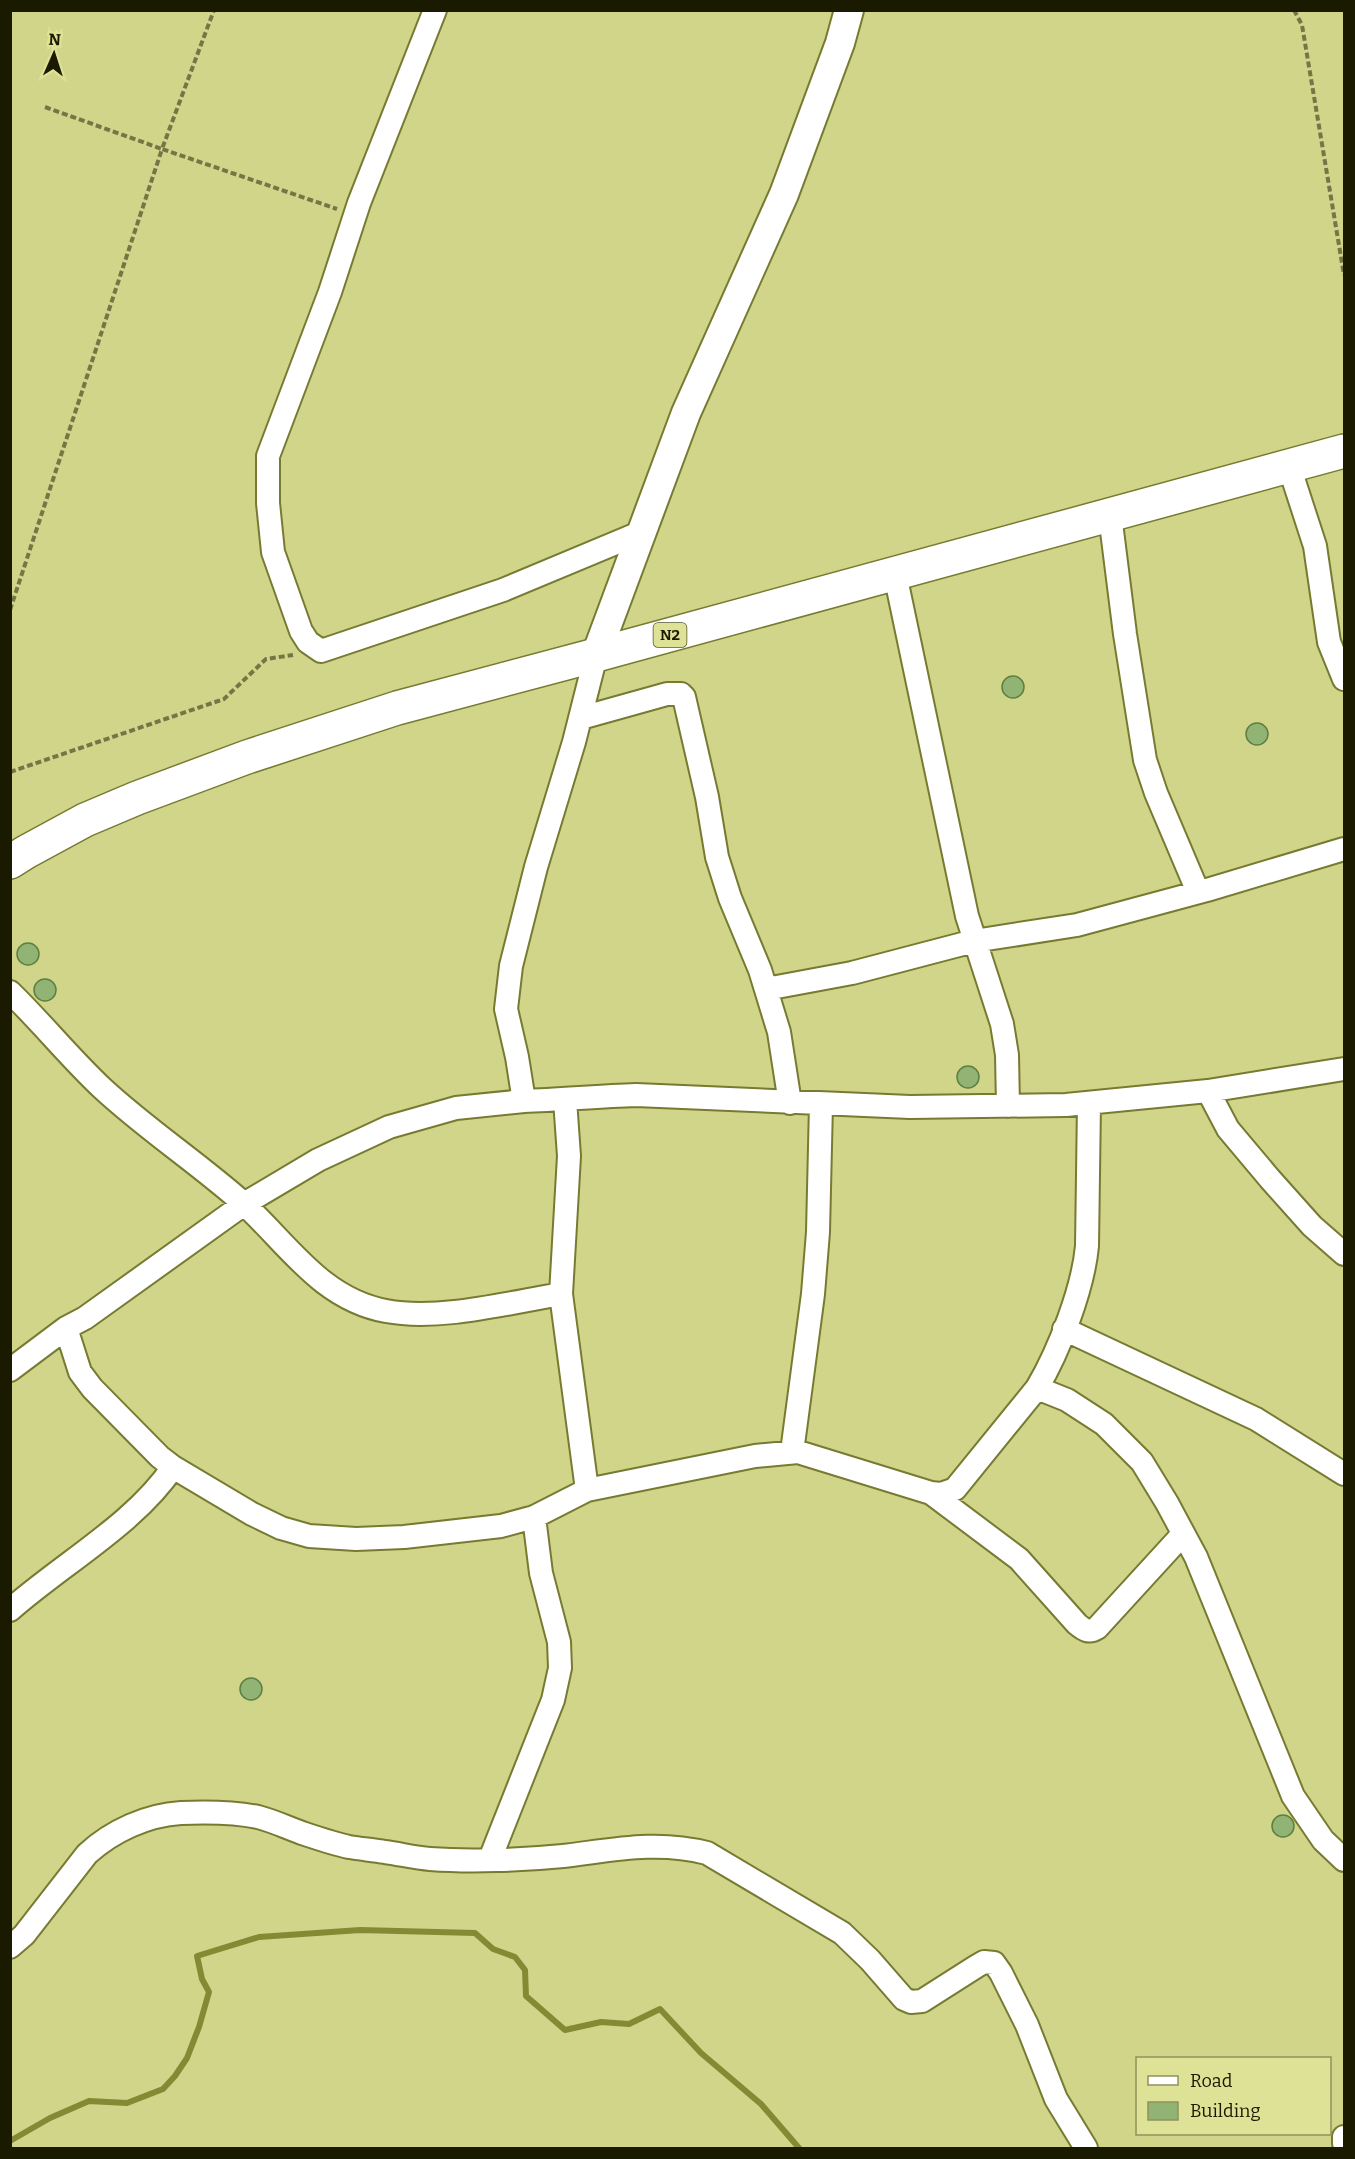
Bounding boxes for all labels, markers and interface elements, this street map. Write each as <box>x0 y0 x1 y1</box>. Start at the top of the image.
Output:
north arrow <box>24 24 84 84</box>
text: N <box>48 30 61 49</box>
road number: N2 <box>654 623 686 647</box>
legend <box>1136 2057 1331 2135</box>
text: Road <box>1190 2070 1233 2092</box>
text: Building <box>1190 2100 1261 2122</box>

